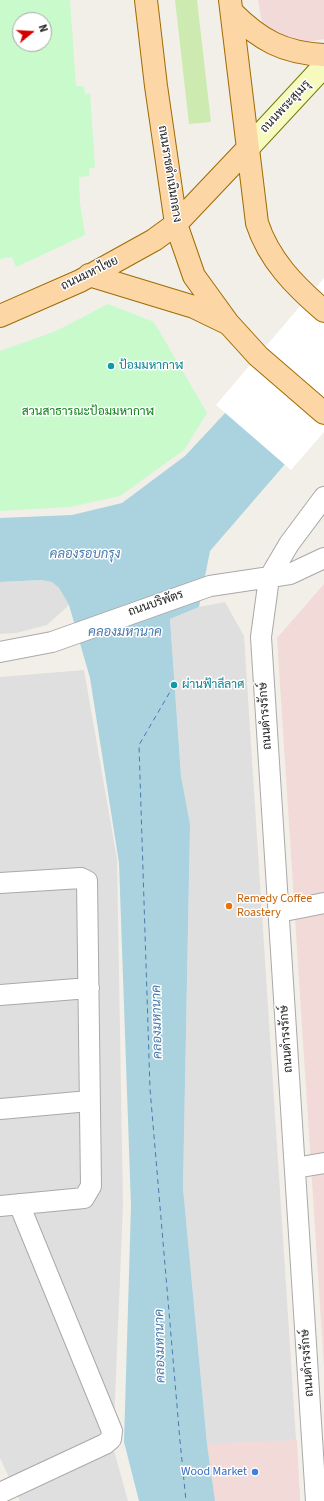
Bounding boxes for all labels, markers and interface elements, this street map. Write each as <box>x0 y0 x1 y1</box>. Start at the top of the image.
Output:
north arrow <box>12 12 52 52</box>
text: N <box>35 23 51 34</box>
street label: ถนนพระสุเมรุ <box>258 78 314 136</box>
street label: ถนนราชดำเนินกลาง <box>154 124 184 224</box>
street label: ถนนมหาไชย <box>59 254 121 294</box>
place label: ป้อมมหากาฬ <box>119 359 183 373</box>
marker: ป้อมมหากาฬ <box>106 361 116 371</box>
park label: สวนสาธารณะป้อมมหากาฬ <box>22 405 154 419</box>
water label: คลองรอบกรุง <box>50 547 120 563</box>
street label: ถนนบริพัตร <box>126 588 186 620</box>
water label: คลองมหานาค <box>88 625 162 641</box>
place label: ผ่านฟ้าลีลาศ <box>182 678 244 692</box>
marker: ผ่านฟ้าลีลาศ <box>169 680 179 690</box>
street label: ถนนดำรงรักษ์ <box>256 682 276 750</box>
place label: Remedy Coffee Roastery <box>237 892 312 920</box>
marker: Remedy Coffee Roastery <box>224 901 234 911</box>
water label: คลองมหานาค <box>150 985 166 1059</box>
street label: ถนนดำรงรักษ์ <box>277 1005 297 1073</box>
water label: คลองมหานาค <box>153 1309 169 1383</box>
street label: ถนนดำรงรักษ์ <box>298 1329 318 1397</box>
place label: Wood Market <box>181 1465 247 1479</box>
marker: Wood Market <box>250 1467 260 1477</box>

